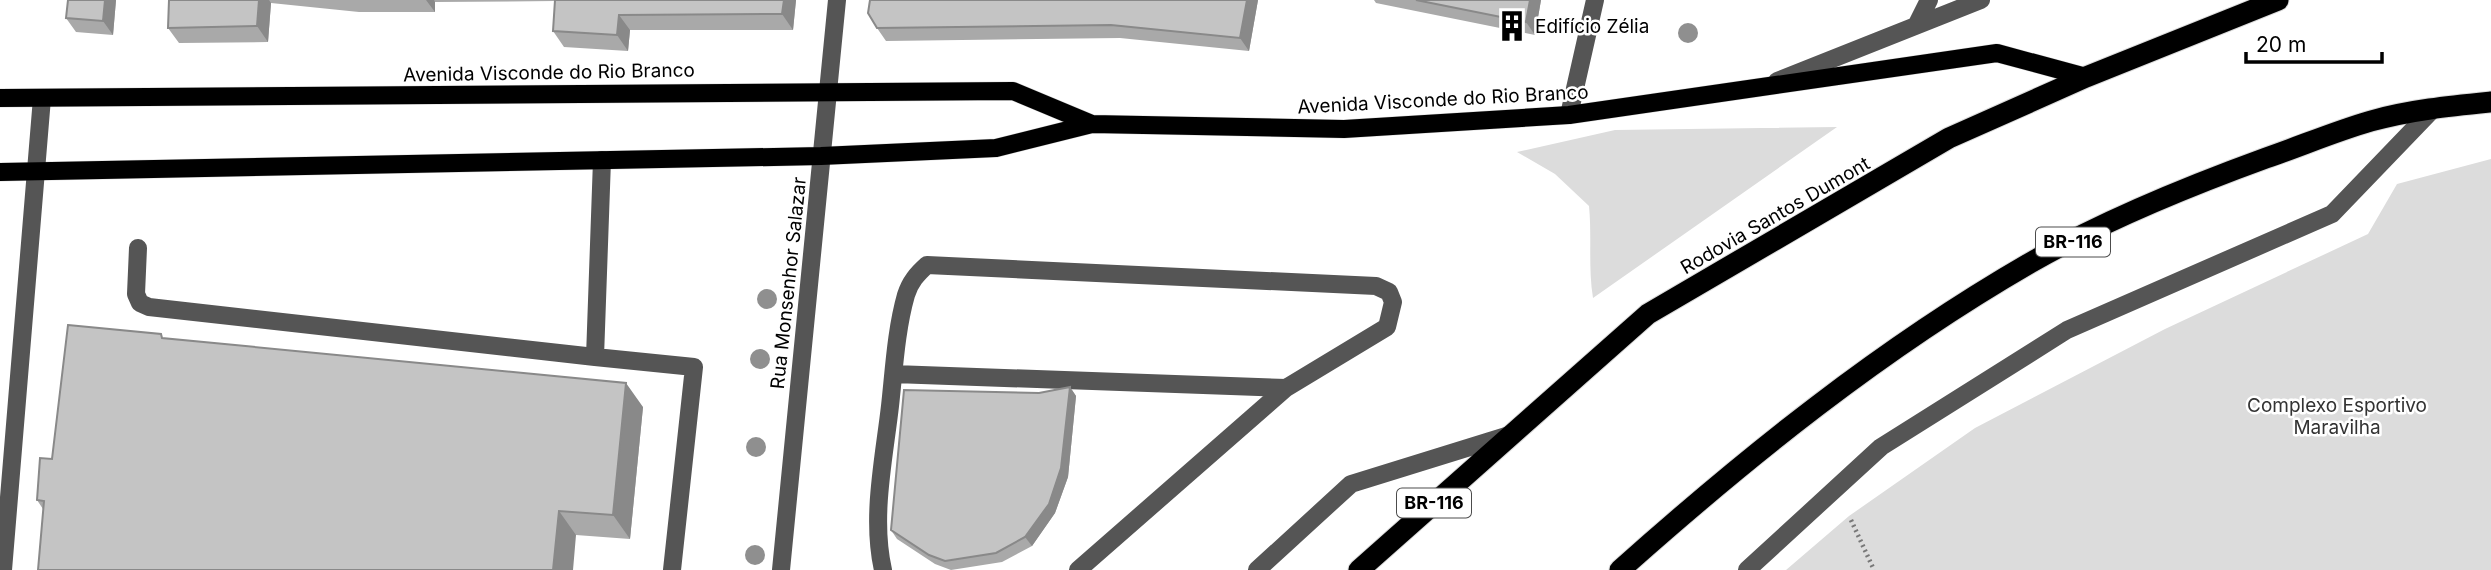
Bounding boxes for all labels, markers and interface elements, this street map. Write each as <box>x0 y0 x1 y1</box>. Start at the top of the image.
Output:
building icon: Edifício Zélia <box>1495 9 1529 43</box>
place label: Edifício Zélia <box>1535 15 1649 38</box>
scale bar <box>2246 21 2382 65</box>
text: 20 m <box>2256 32 2306 57</box>
street label: Avenida Visconde do Rio Branco <box>403 58 695 87</box>
street label: Avenida Visconde do Rio Branco <box>1297 80 1589 119</box>
street label: Rodovia Santos Dumont <box>1677 152 1874 279</box>
street label: Rua Monsenhor Salazar <box>766 176 811 390</box>
road number: BR-116 <box>2036 228 2110 256</box>
park label: Complexo Esportivo Maravilha <box>2247 394 2427 439</box>
road number: BR-116 <box>1397 489 1471 518</box>

